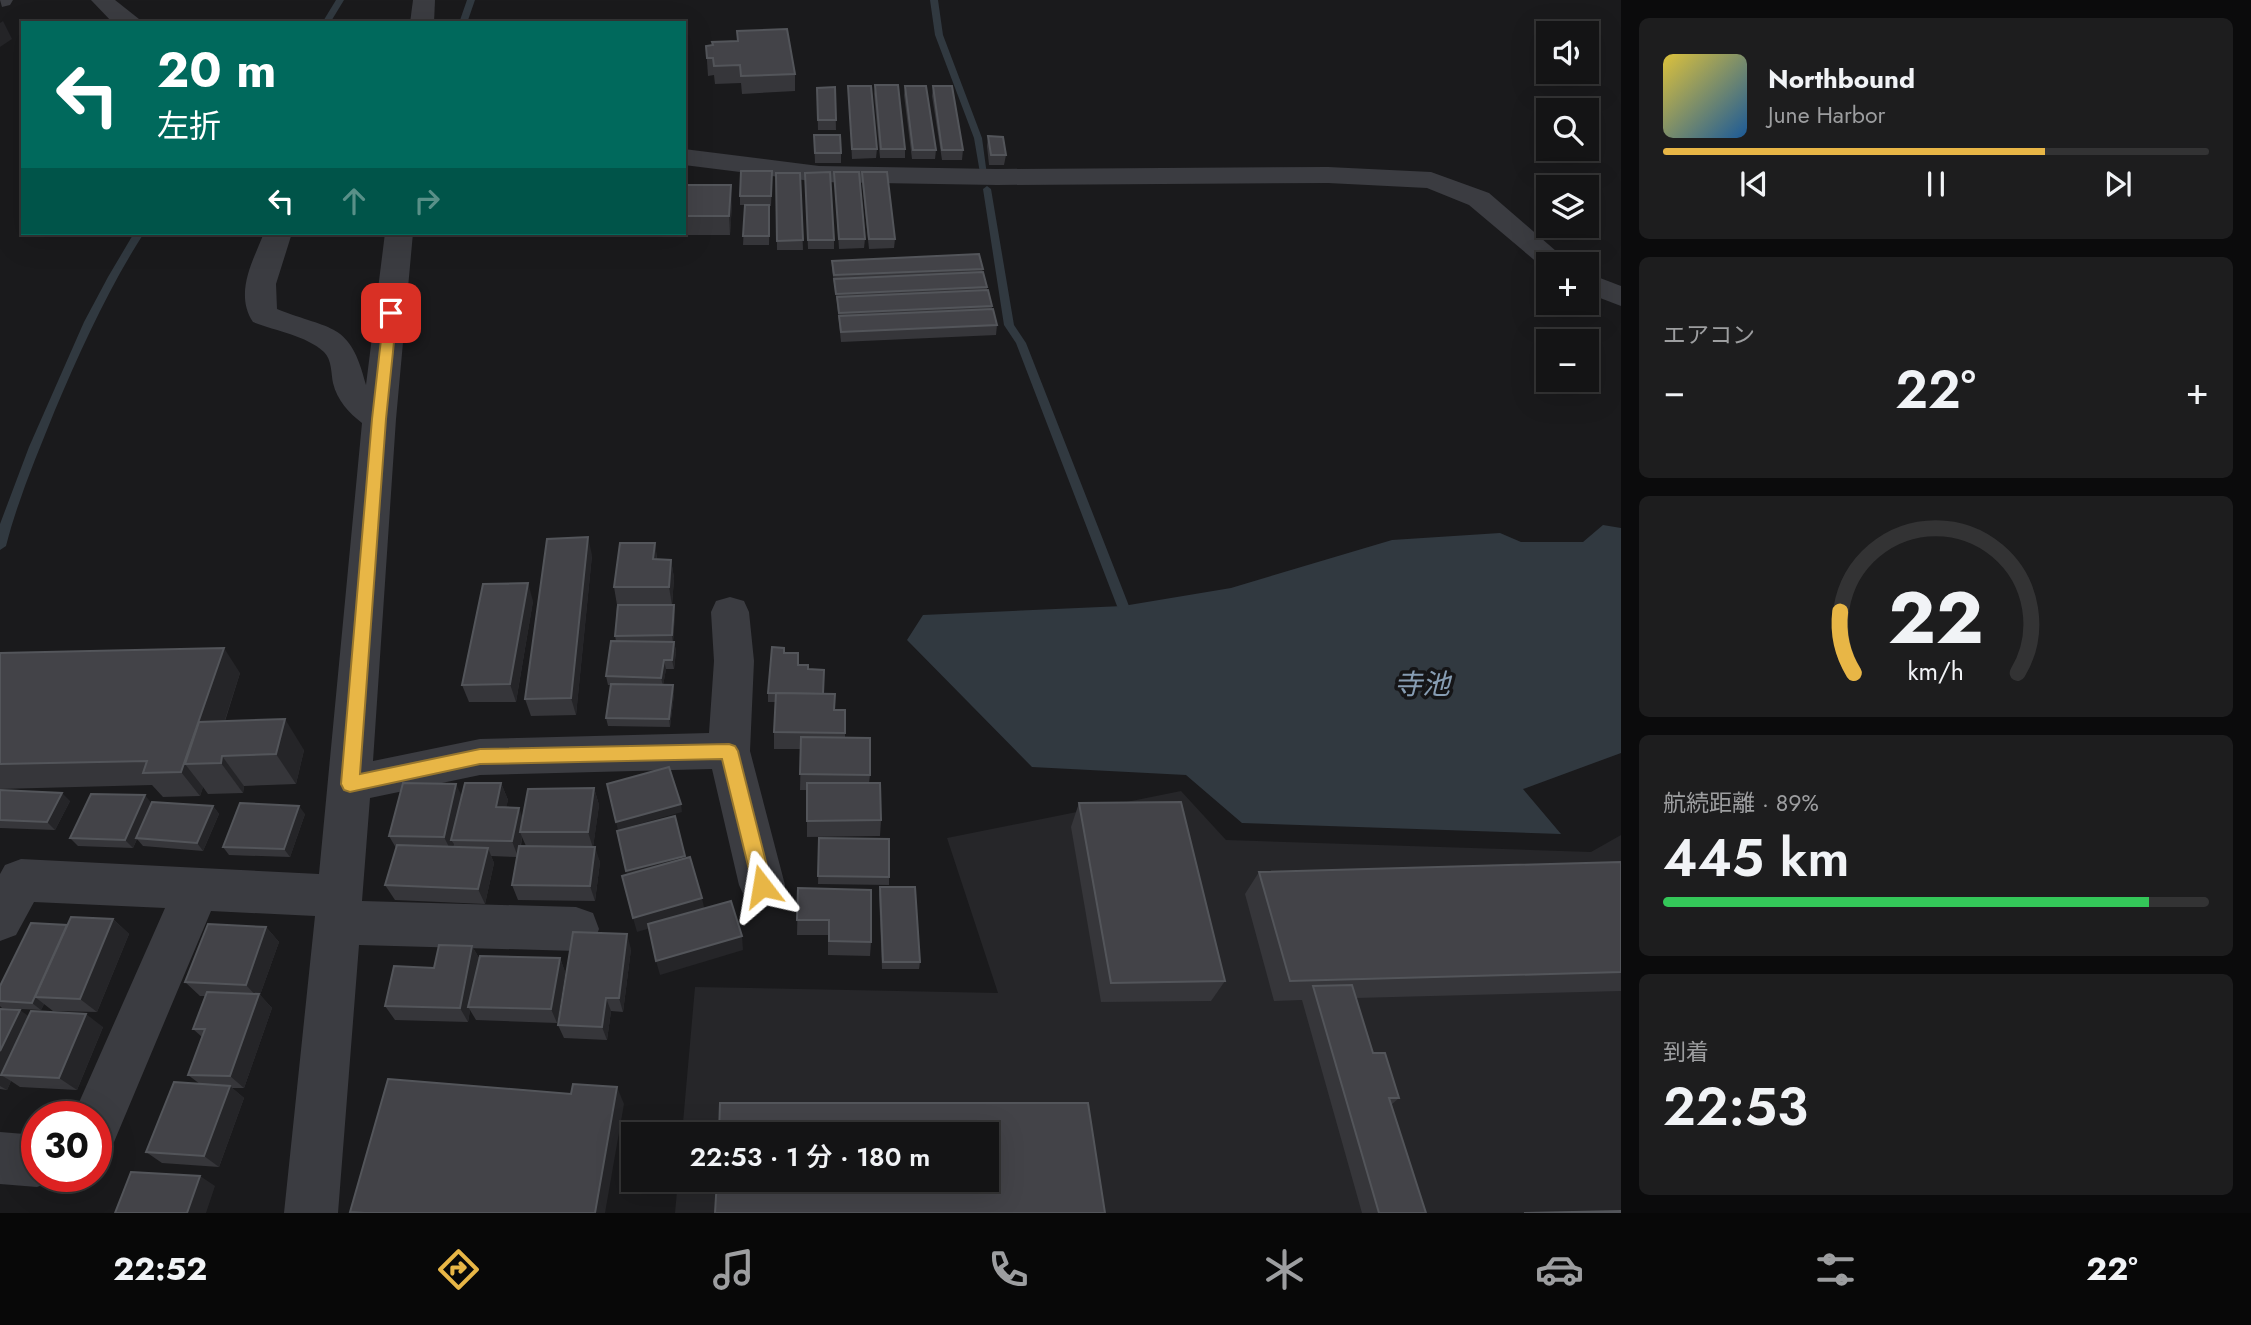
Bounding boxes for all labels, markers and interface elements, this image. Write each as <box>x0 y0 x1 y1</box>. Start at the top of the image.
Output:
map controls <box>1536 21 1599 392</box>
button: sound <box>1536 21 1599 84</box>
text: 20 m <box>157 35 276 105</box>
icon: left <box>42 49 133 140</box>
text: Northbound <box>1768 60 1915 98</box>
button: search <box>1536 98 1599 161</box>
text: June Harbor <box>1768 98 1885 132</box>
text: 左折 <box>157 103 221 149</box>
icon: previous <box>1735 165 1773 203</box>
icon: pause <box>1917 165 1955 203</box>
icon: next <box>2099 165 2137 203</box>
button: layers <box>1536 175 1599 238</box>
icon: left <box>262 182 300 220</box>
icon: ahead <box>335 182 373 220</box>
icon: right <box>408 182 446 220</box>
button: + <box>1536 252 1599 315</box>
pin <box>361 283 421 343</box>
icon: arrive <box>372 294 410 332</box>
text: エアコン <box>1663 318 1755 352</box>
button: − <box>1536 329 1599 392</box>
text: 22° <box>1895 352 1976 428</box>
text: − <box>1663 363 1685 418</box>
text: + <box>2186 363 2209 418</box>
text: 22 <box>1888 565 1984 670</box>
text: km/h <box>1908 652 1964 688</box>
water label: 寺池 <box>1394 664 1453 705</box>
text: 航続距離 · 89% <box>1663 786 1819 820</box>
text: 445 km <box>1663 820 1849 896</box>
position arrow <box>725 849 799 923</box>
text: 到着 <box>1663 1035 1709 1069</box>
text: 22:53 <box>1663 1069 1808 1145</box>
speed limit sign: 30 <box>21 1101 112 1192</box>
text: 22:53 · 1 分 · 180 m <box>690 1138 930 1176</box>
icon: directions <box>434 1245 483 1294</box>
icon: music <box>709 1245 758 1294</box>
icon: phone <box>984 1245 1033 1294</box>
icon: climate <box>1260 1245 1309 1294</box>
icon: car <box>1535 1245 1584 1294</box>
icon: filters <box>1811 1245 1860 1294</box>
text: 22:52 <box>113 1246 207 1292</box>
text: 22° <box>2086 1246 2138 1292</box>

